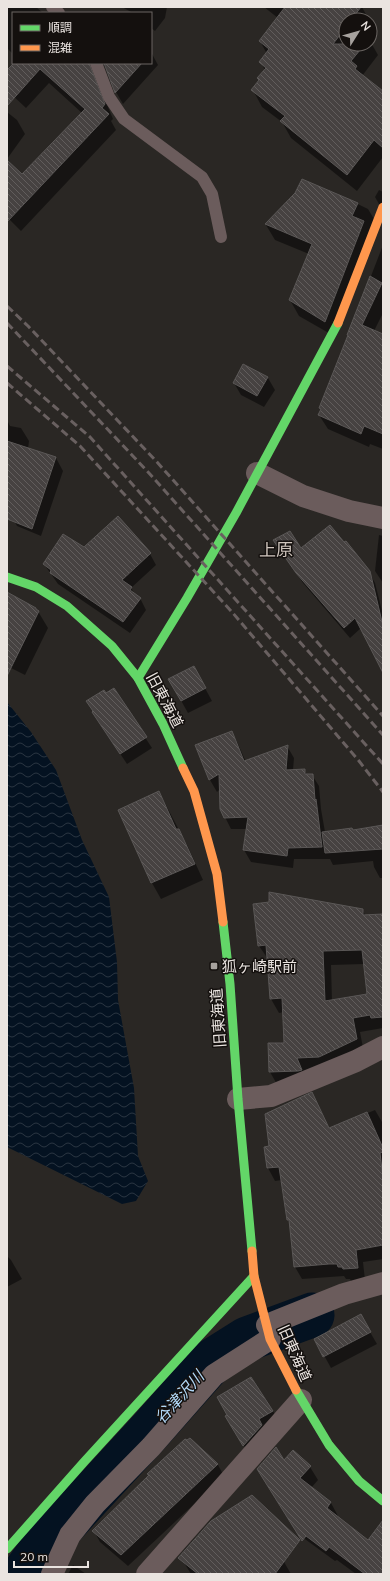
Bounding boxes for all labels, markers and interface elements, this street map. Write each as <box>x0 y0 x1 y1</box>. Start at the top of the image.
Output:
legend <box>12 12 152 64</box>
north arrow <box>338 12 378 52</box>
text: N <box>358 18 374 34</box>
text: 順調 <box>48 20 72 35</box>
text: 混雑 <box>48 40 72 55</box>
district label: 上原 <box>259 539 293 560</box>
street label: 旧東海道 <box>143 669 187 731</box>
place label: 狐ヶ崎駅前 <box>222 957 297 976</box>
marker: 狐ヶ崎駅前 <box>209 961 219 971</box>
street label: 旧東海道 <box>206 987 230 1049</box>
street label: 旧東海道 <box>274 1322 316 1384</box>
water label: 谷津沢川 <box>150 1365 209 1427</box>
scale bar <box>14 1543 88 1569</box>
text: 20 m <box>20 1549 48 1564</box>

